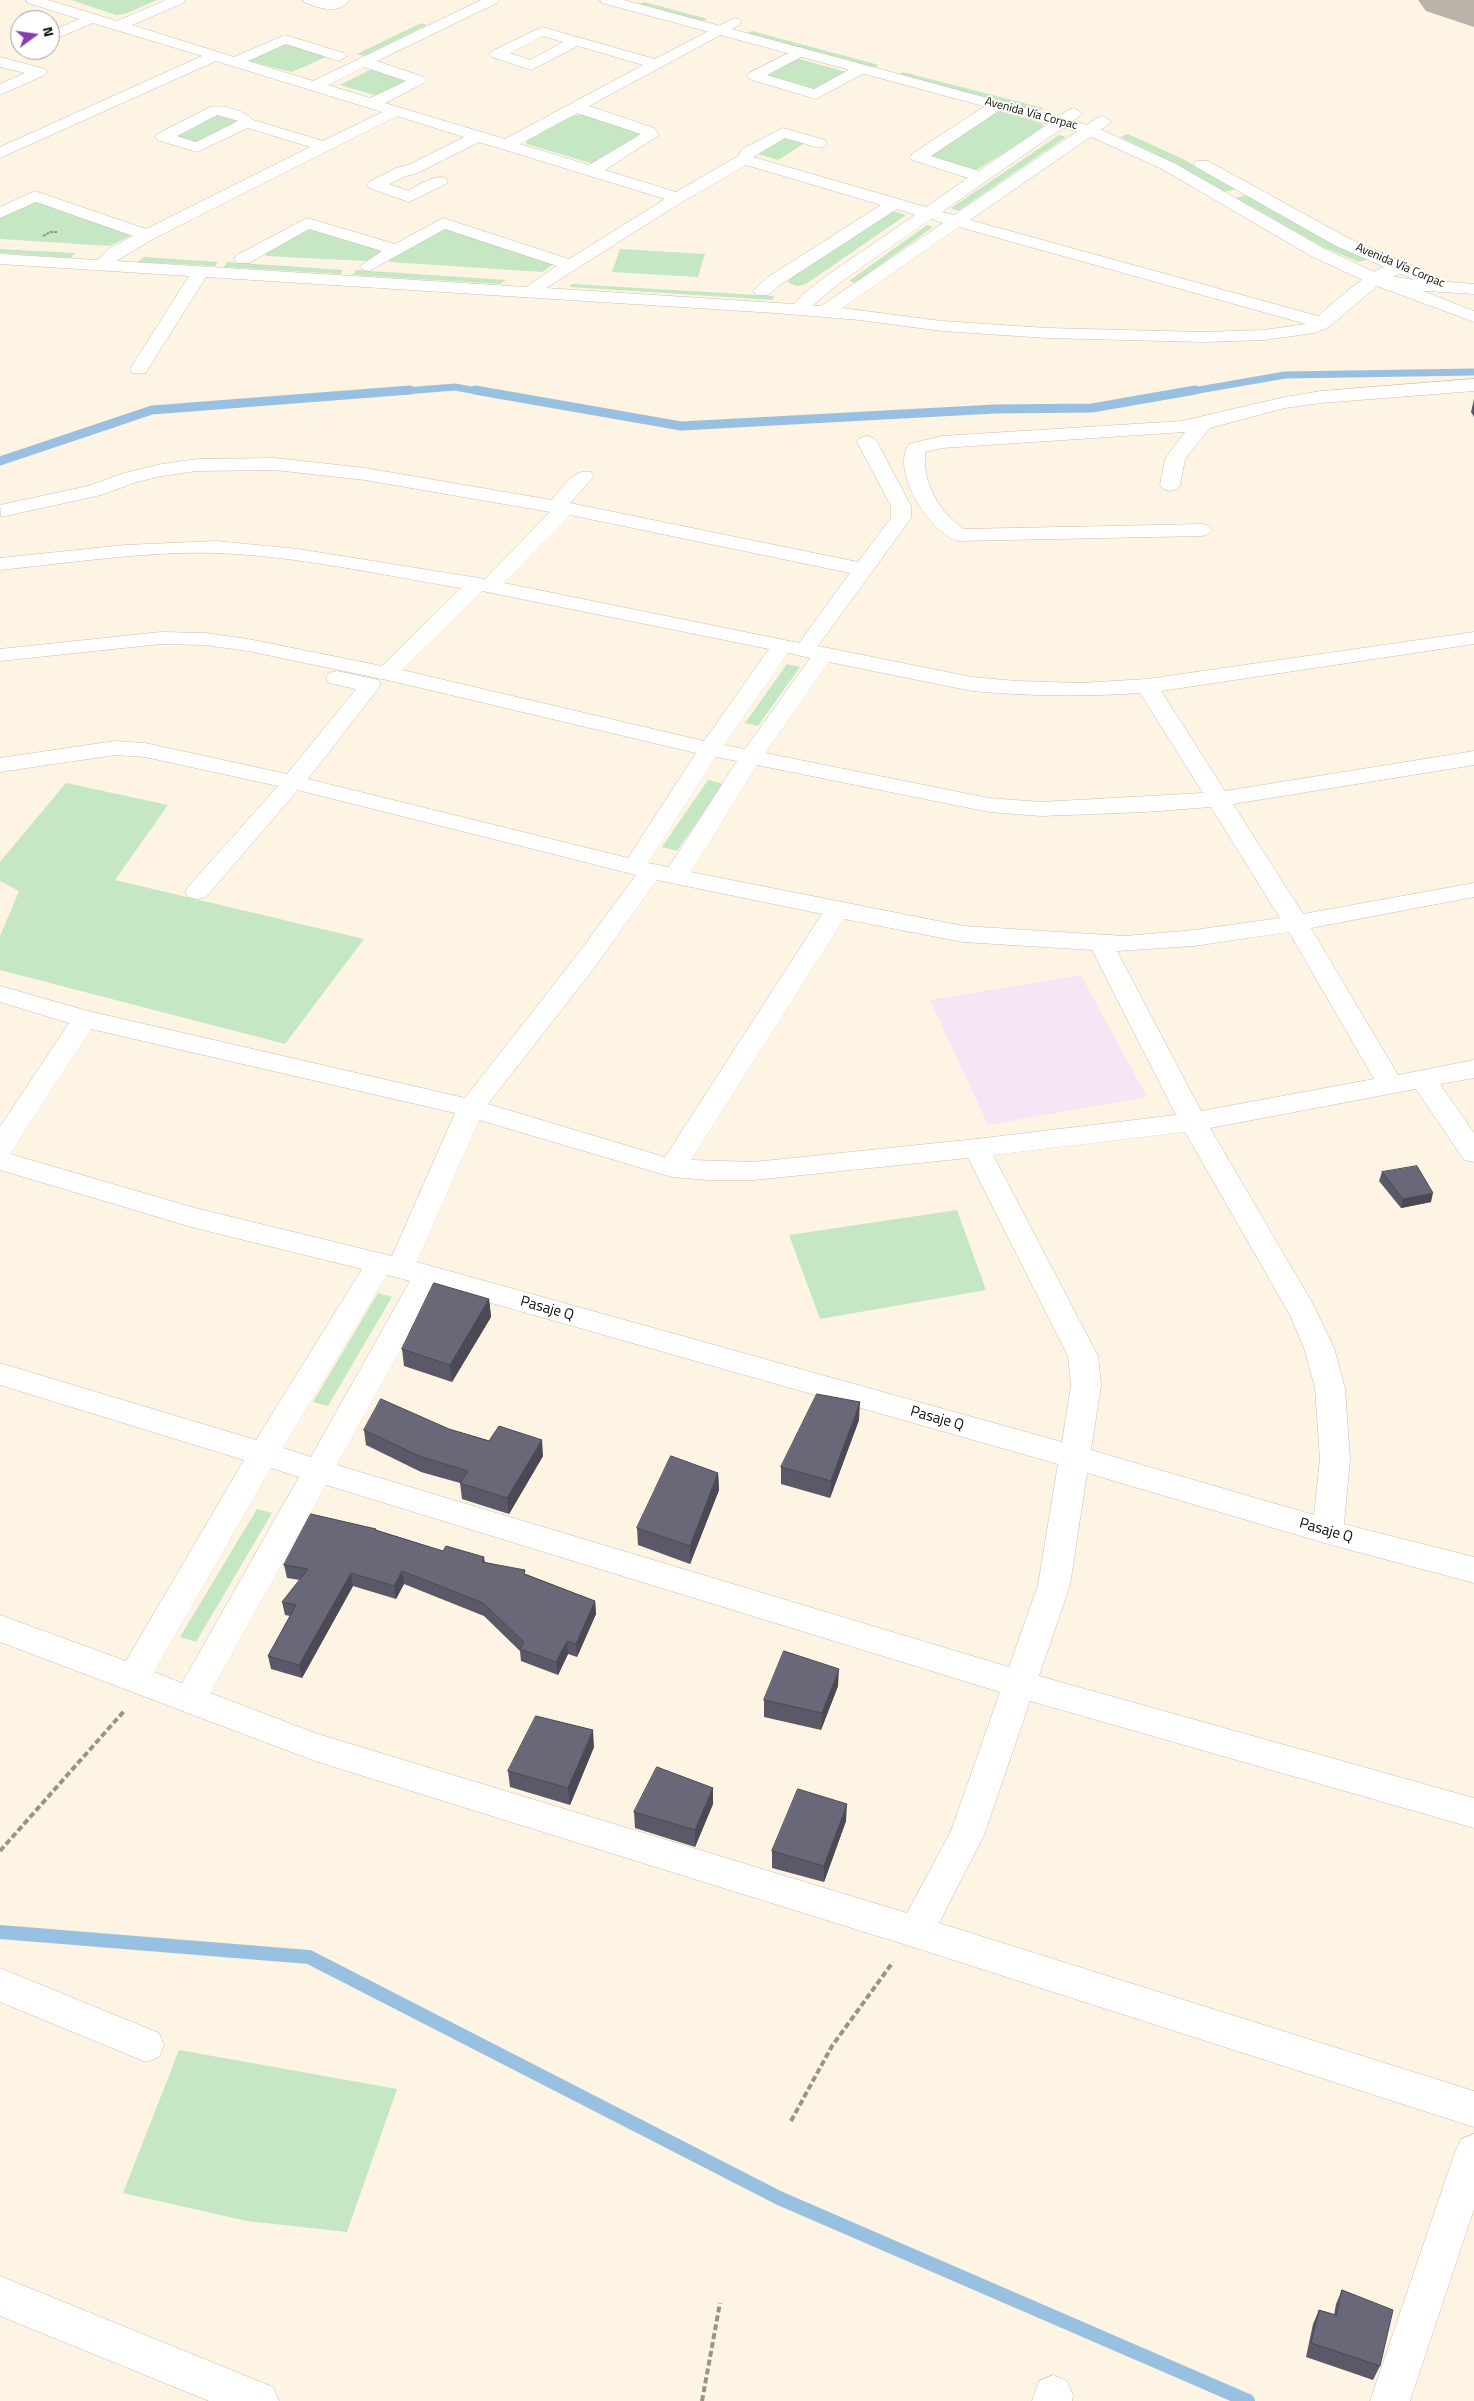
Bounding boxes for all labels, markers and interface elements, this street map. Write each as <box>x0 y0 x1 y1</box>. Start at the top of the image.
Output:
north arrow <box>10 10 60 60</box>
text: N <box>38 24 60 39</box>
street label: Avenida Vía Corpac <box>983 95 1079 133</box>
street label: Avenida Vía Corpac <box>1353 241 1447 291</box>
street label: Pasaje Q <box>518 1293 576 1325</box>
street label: Pasaje Q <box>908 1403 966 1435</box>
street label: Pasaje Q <box>1297 1515 1355 1547</box>

